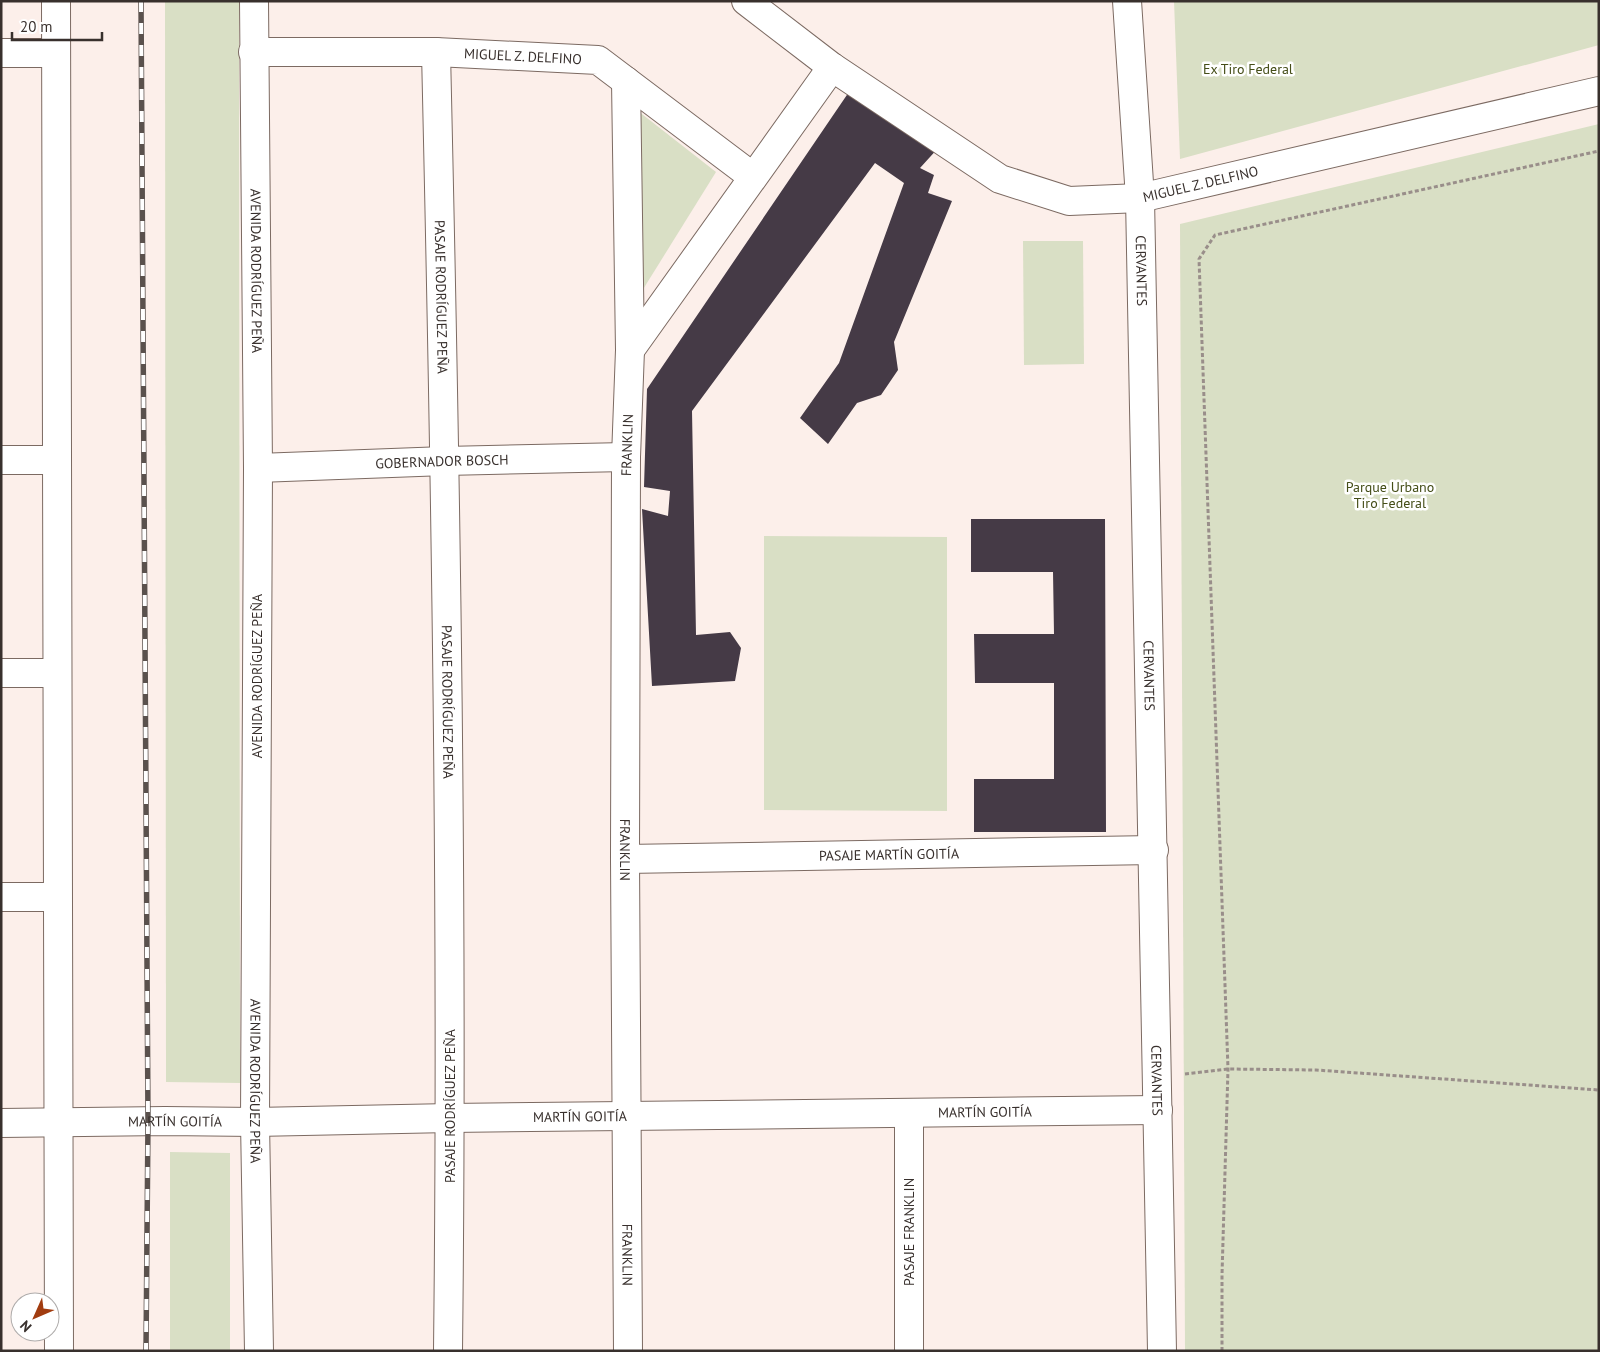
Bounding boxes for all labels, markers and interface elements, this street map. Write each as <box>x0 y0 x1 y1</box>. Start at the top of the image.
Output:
scale bar <box>12 10 102 42</box>
text: 20 m <box>20 17 53 36</box>
street label: MIGUEL Z. DELFINO <box>463 44 582 68</box>
park label: Ex Tiro Federal <box>1203 60 1293 78</box>
street label: MIGUEL Z. DELFINO <box>1141 162 1260 206</box>
street label: AVENIDA RODRÍGUEZ PEÑA <box>247 189 266 354</box>
street label: PASAJE RODRÍGUEZ PEÑA <box>431 220 452 375</box>
street label: CERVANTES <box>1132 235 1151 306</box>
street label: FRANKLIN <box>617 414 637 476</box>
street label: GOBERNADOR BOSCH <box>375 451 509 473</box>
park label: Parque Urbano Tiro Federal <box>1346 478 1434 512</box>
street label: AVENIDA RODRÍGUEZ PEÑA <box>248 593 266 758</box>
street label: PASAJE RODRÍGUEZ PEÑA <box>438 625 457 780</box>
street label: CERVANTES <box>1139 640 1159 711</box>
street label: FRANKLIN <box>616 819 634 881</box>
street label: PASAJE MARTÍN GOITÍA <box>819 844 960 865</box>
street label: AVENIDA RODRÍGUEZ PEÑA <box>246 999 265 1164</box>
street label: PASAJE RODRÍGUEZ PEÑA <box>441 1028 459 1183</box>
street label: CERVANTES <box>1147 1045 1167 1116</box>
street label: MARTÍN GOITÍA <box>938 1102 1033 1121</box>
street label: MARTÍN GOITÍA <box>533 1107 628 1126</box>
street label: MARTÍN GOITÍA <box>128 1112 223 1131</box>
street label: PASAJE FRANKLIN <box>900 1178 918 1286</box>
street label: FRANKLIN <box>618 1224 637 1286</box>
north arrow <box>10 1292 60 1342</box>
text: N <box>16 1317 35 1336</box>

